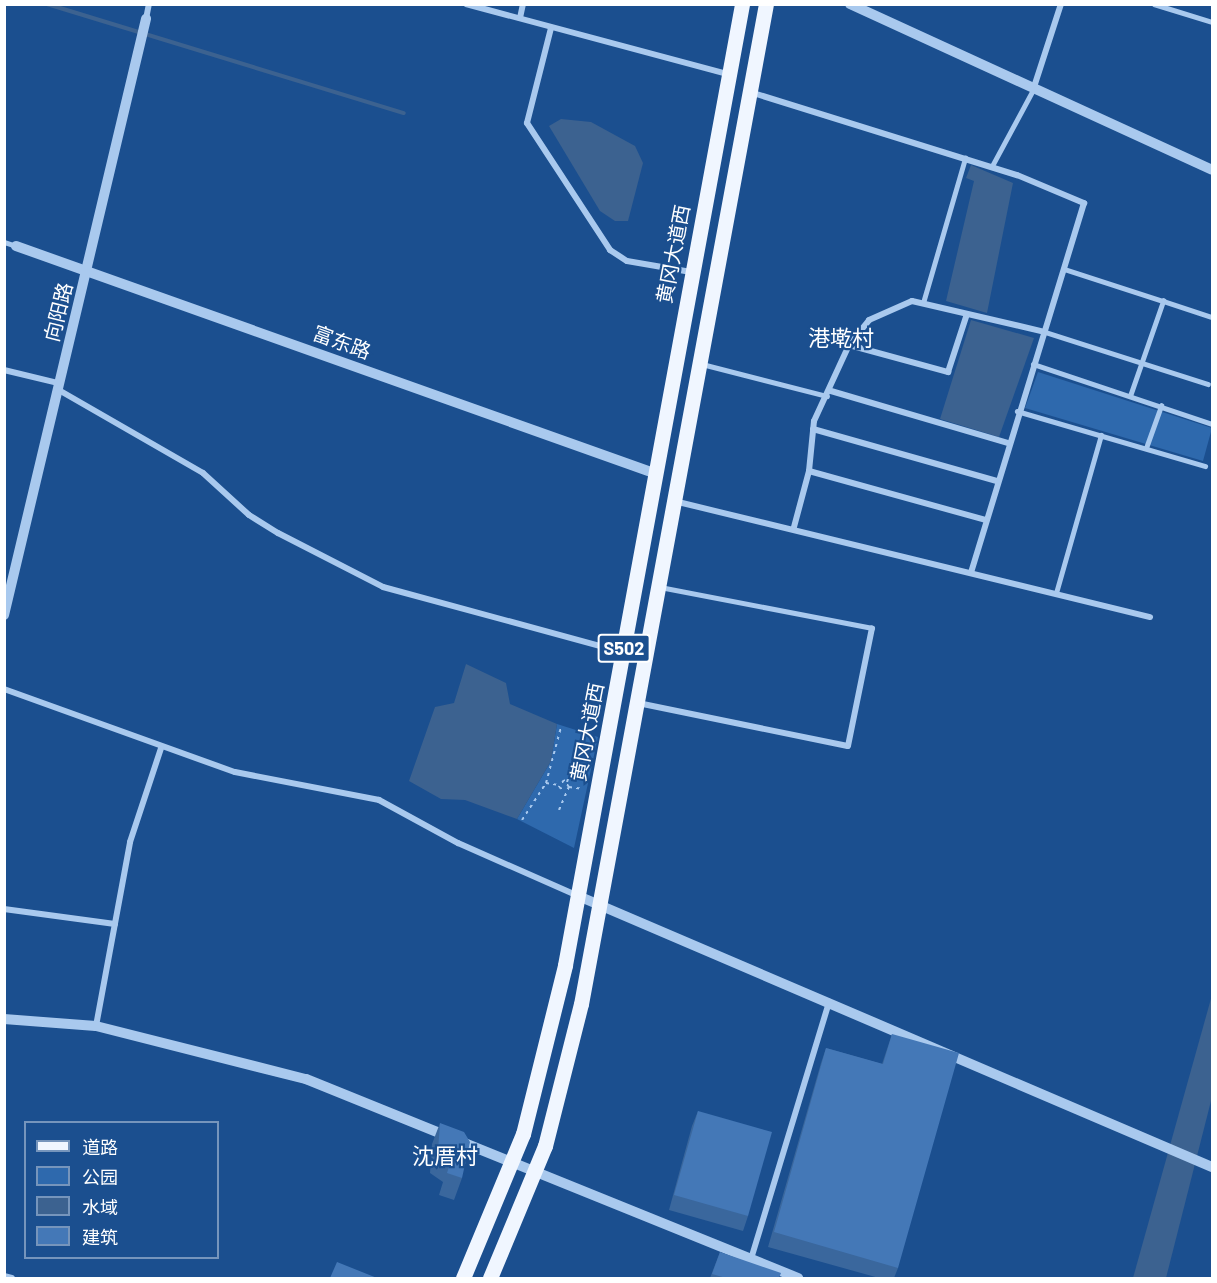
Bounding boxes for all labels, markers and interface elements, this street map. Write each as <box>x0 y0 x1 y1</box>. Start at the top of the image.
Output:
street label: 黄冈大道西 <box>652 203 694 305</box>
street label: 向阳路 <box>39 280 77 344</box>
street label: 富东路 <box>310 320 374 364</box>
district label: 港墘村 <box>808 325 874 351</box>
road number: S502 <box>597 633 651 663</box>
street label: 黄冈大道西 <box>566 681 608 783</box>
legend <box>24 1121 219 1259</box>
text: 道路 <box>82 1136 118 1158</box>
district label: 沈厝村 <box>412 1143 478 1169</box>
text: 公园 <box>82 1166 118 1188</box>
text: 水域 <box>82 1196 118 1218</box>
text: 建筑 <box>82 1226 118 1248</box>

